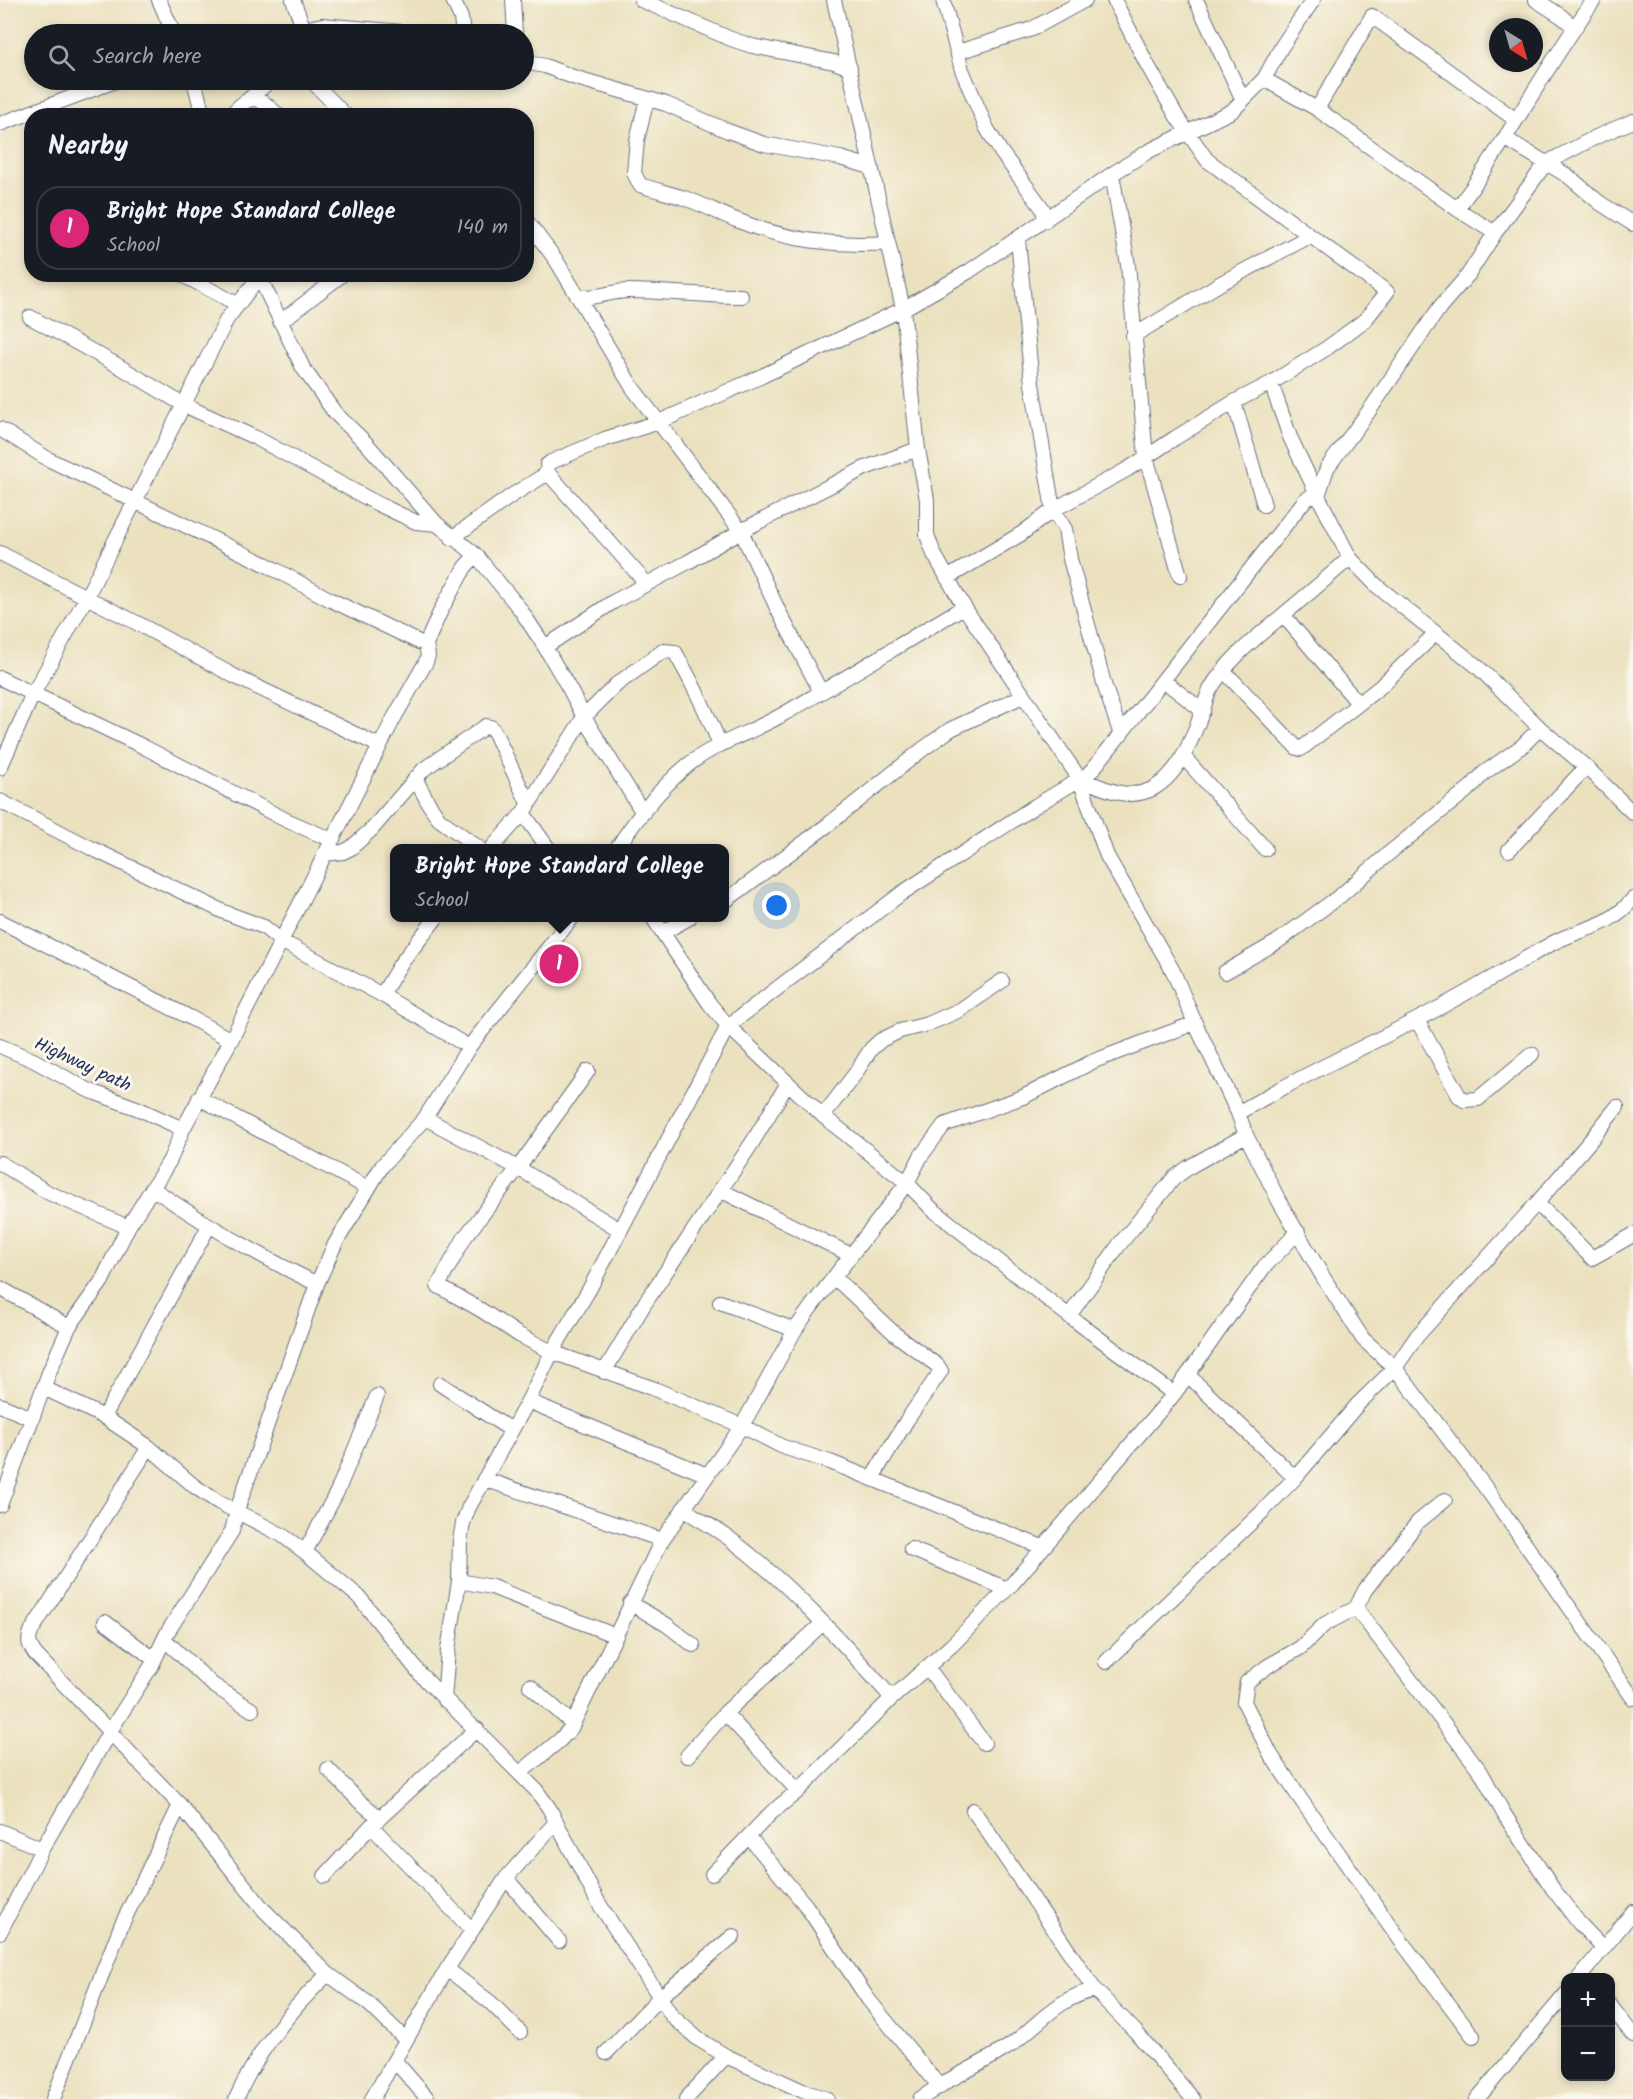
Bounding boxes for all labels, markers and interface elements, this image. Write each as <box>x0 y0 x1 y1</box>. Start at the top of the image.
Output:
north arrow <box>1489 18 1543 72</box>
search box <box>24 24 534 90</box>
text: Search here <box>93 40 201 75</box>
icon: search <box>45 41 78 74</box>
text: Nearby <box>48 126 128 168</box>
text: Bright Hope Standard College <box>107 195 395 230</box>
text: 1 <box>66 212 73 244</box>
text: 140 m <box>457 212 508 244</box>
text: School <box>107 230 160 262</box>
popup <box>390 844 729 922</box>
text: Bright Hope Standard College <box>415 850 704 885</box>
text: School <box>415 885 469 917</box>
your location <box>762 891 791 920</box>
pin: 1 <box>540 942 578 986</box>
street label: Highway path <box>29 1030 136 1101</box>
map controls <box>1561 1973 1615 2081</box>
button: + <box>1561 1973 1615 2027</box>
button: − <box>1561 2027 1615 2081</box>

